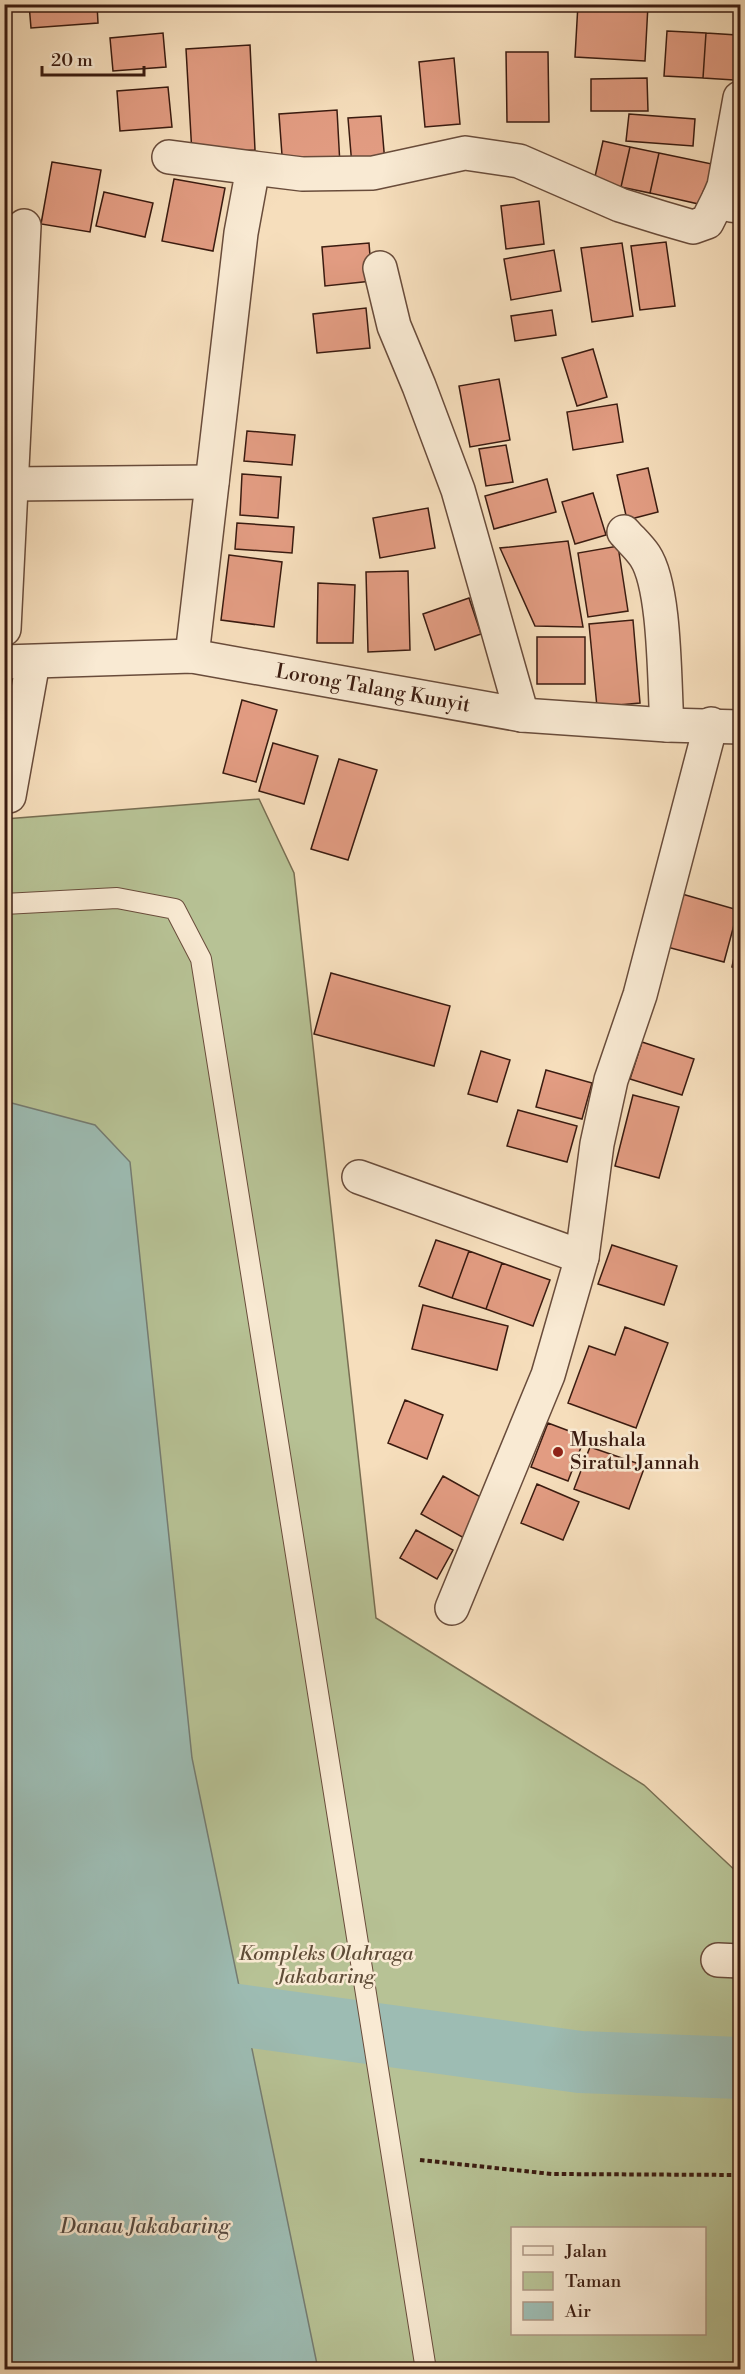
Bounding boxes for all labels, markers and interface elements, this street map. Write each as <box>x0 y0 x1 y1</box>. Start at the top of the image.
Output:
scale bar <box>42 39 144 77</box>
text: 20 m <box>51 49 93 72</box>
street label: Lorong Talang Kunyit <box>274 659 472 718</box>
place label: Mushala Siratul Jannah <box>570 1428 700 1476</box>
marker: Mushala Siratul Jannah <box>551 1445 565 1459</box>
park label: Kompleks Olahraga Jakabaring <box>239 1942 414 1990</box>
water label: Danau Jakabaring <box>59 2214 231 2240</box>
legend <box>511 2227 706 2335</box>
text: Jalan <box>564 2240 607 2263</box>
text: Taman <box>565 2270 622 2293</box>
text: Air <box>564 2300 591 2323</box>

